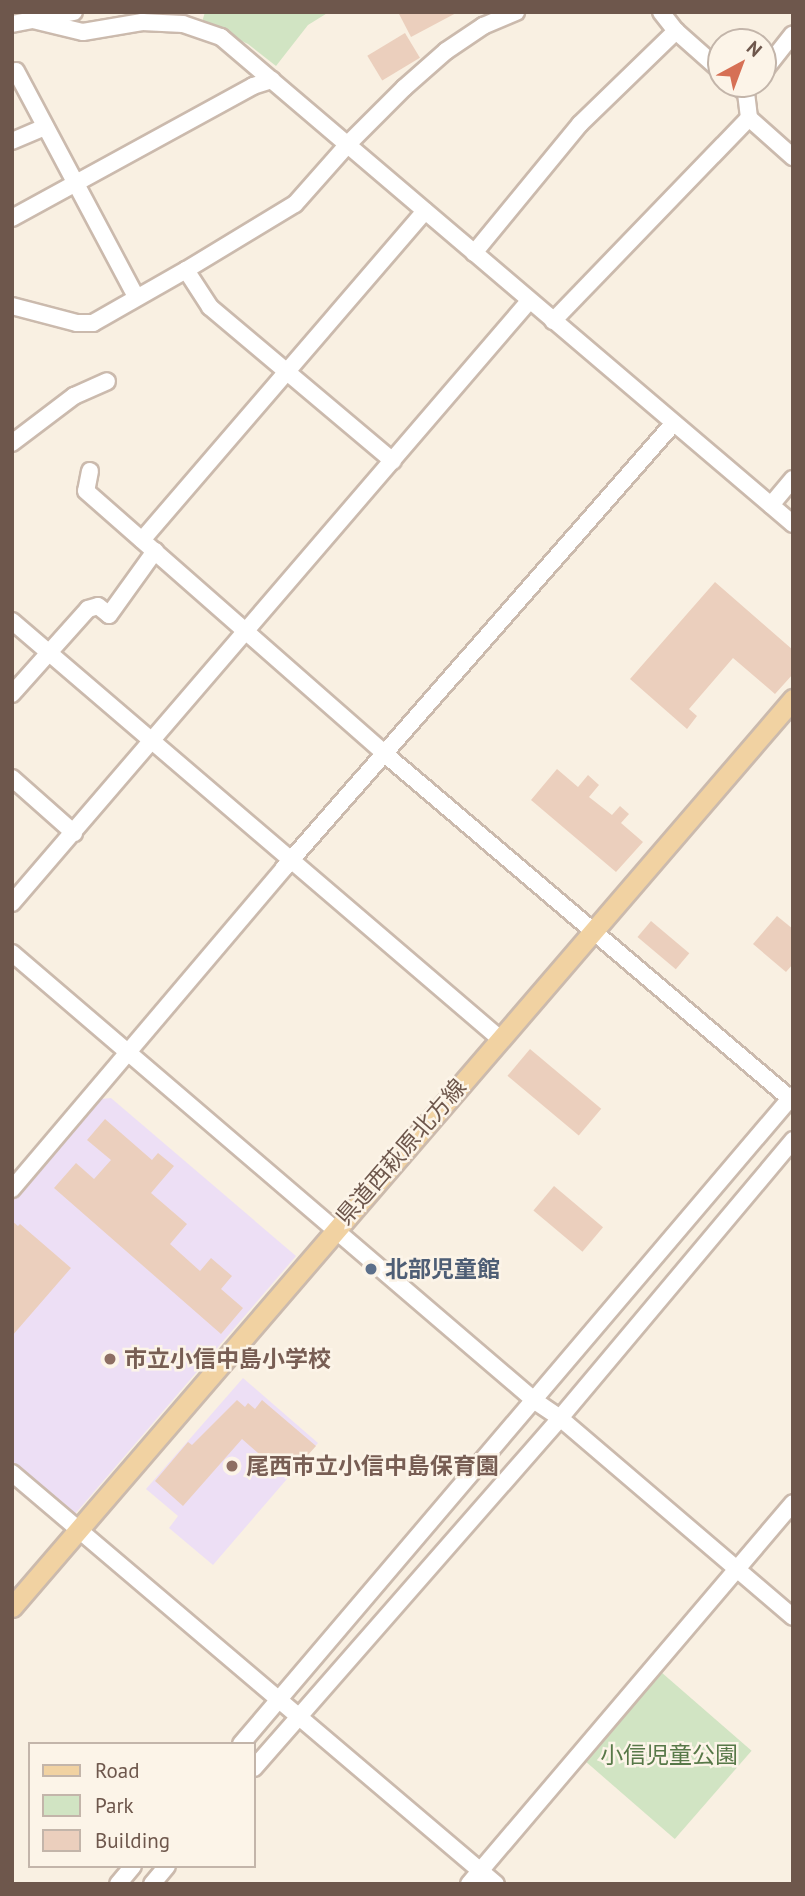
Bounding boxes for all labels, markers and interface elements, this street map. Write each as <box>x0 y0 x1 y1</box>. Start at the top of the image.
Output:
north arrow <box>707 28 777 98</box>
text: N <box>742 36 767 62</box>
street label: 県道西萩原北方線 <box>330 1074 472 1230</box>
place label: 北部児童館 <box>385 1255 500 1283</box>
marker: 北部児童館 <box>363 1261 379 1277</box>
place label: 市立小信中島小学校 <box>124 1345 331 1373</box>
marker: 市立小信中島小学校 <box>102 1351 118 1367</box>
place label: 尾西市立小信中島保育園 <box>246 1452 499 1480</box>
marker: 尾西市立小信中島保育園 <box>224 1458 240 1474</box>
park label: 小信児童公園 <box>600 1741 738 1769</box>
legend <box>28 1742 256 1868</box>
text: Road <box>95 1757 139 1784</box>
text: Park <box>95 1792 134 1819</box>
text: Building <box>95 1827 170 1854</box>

